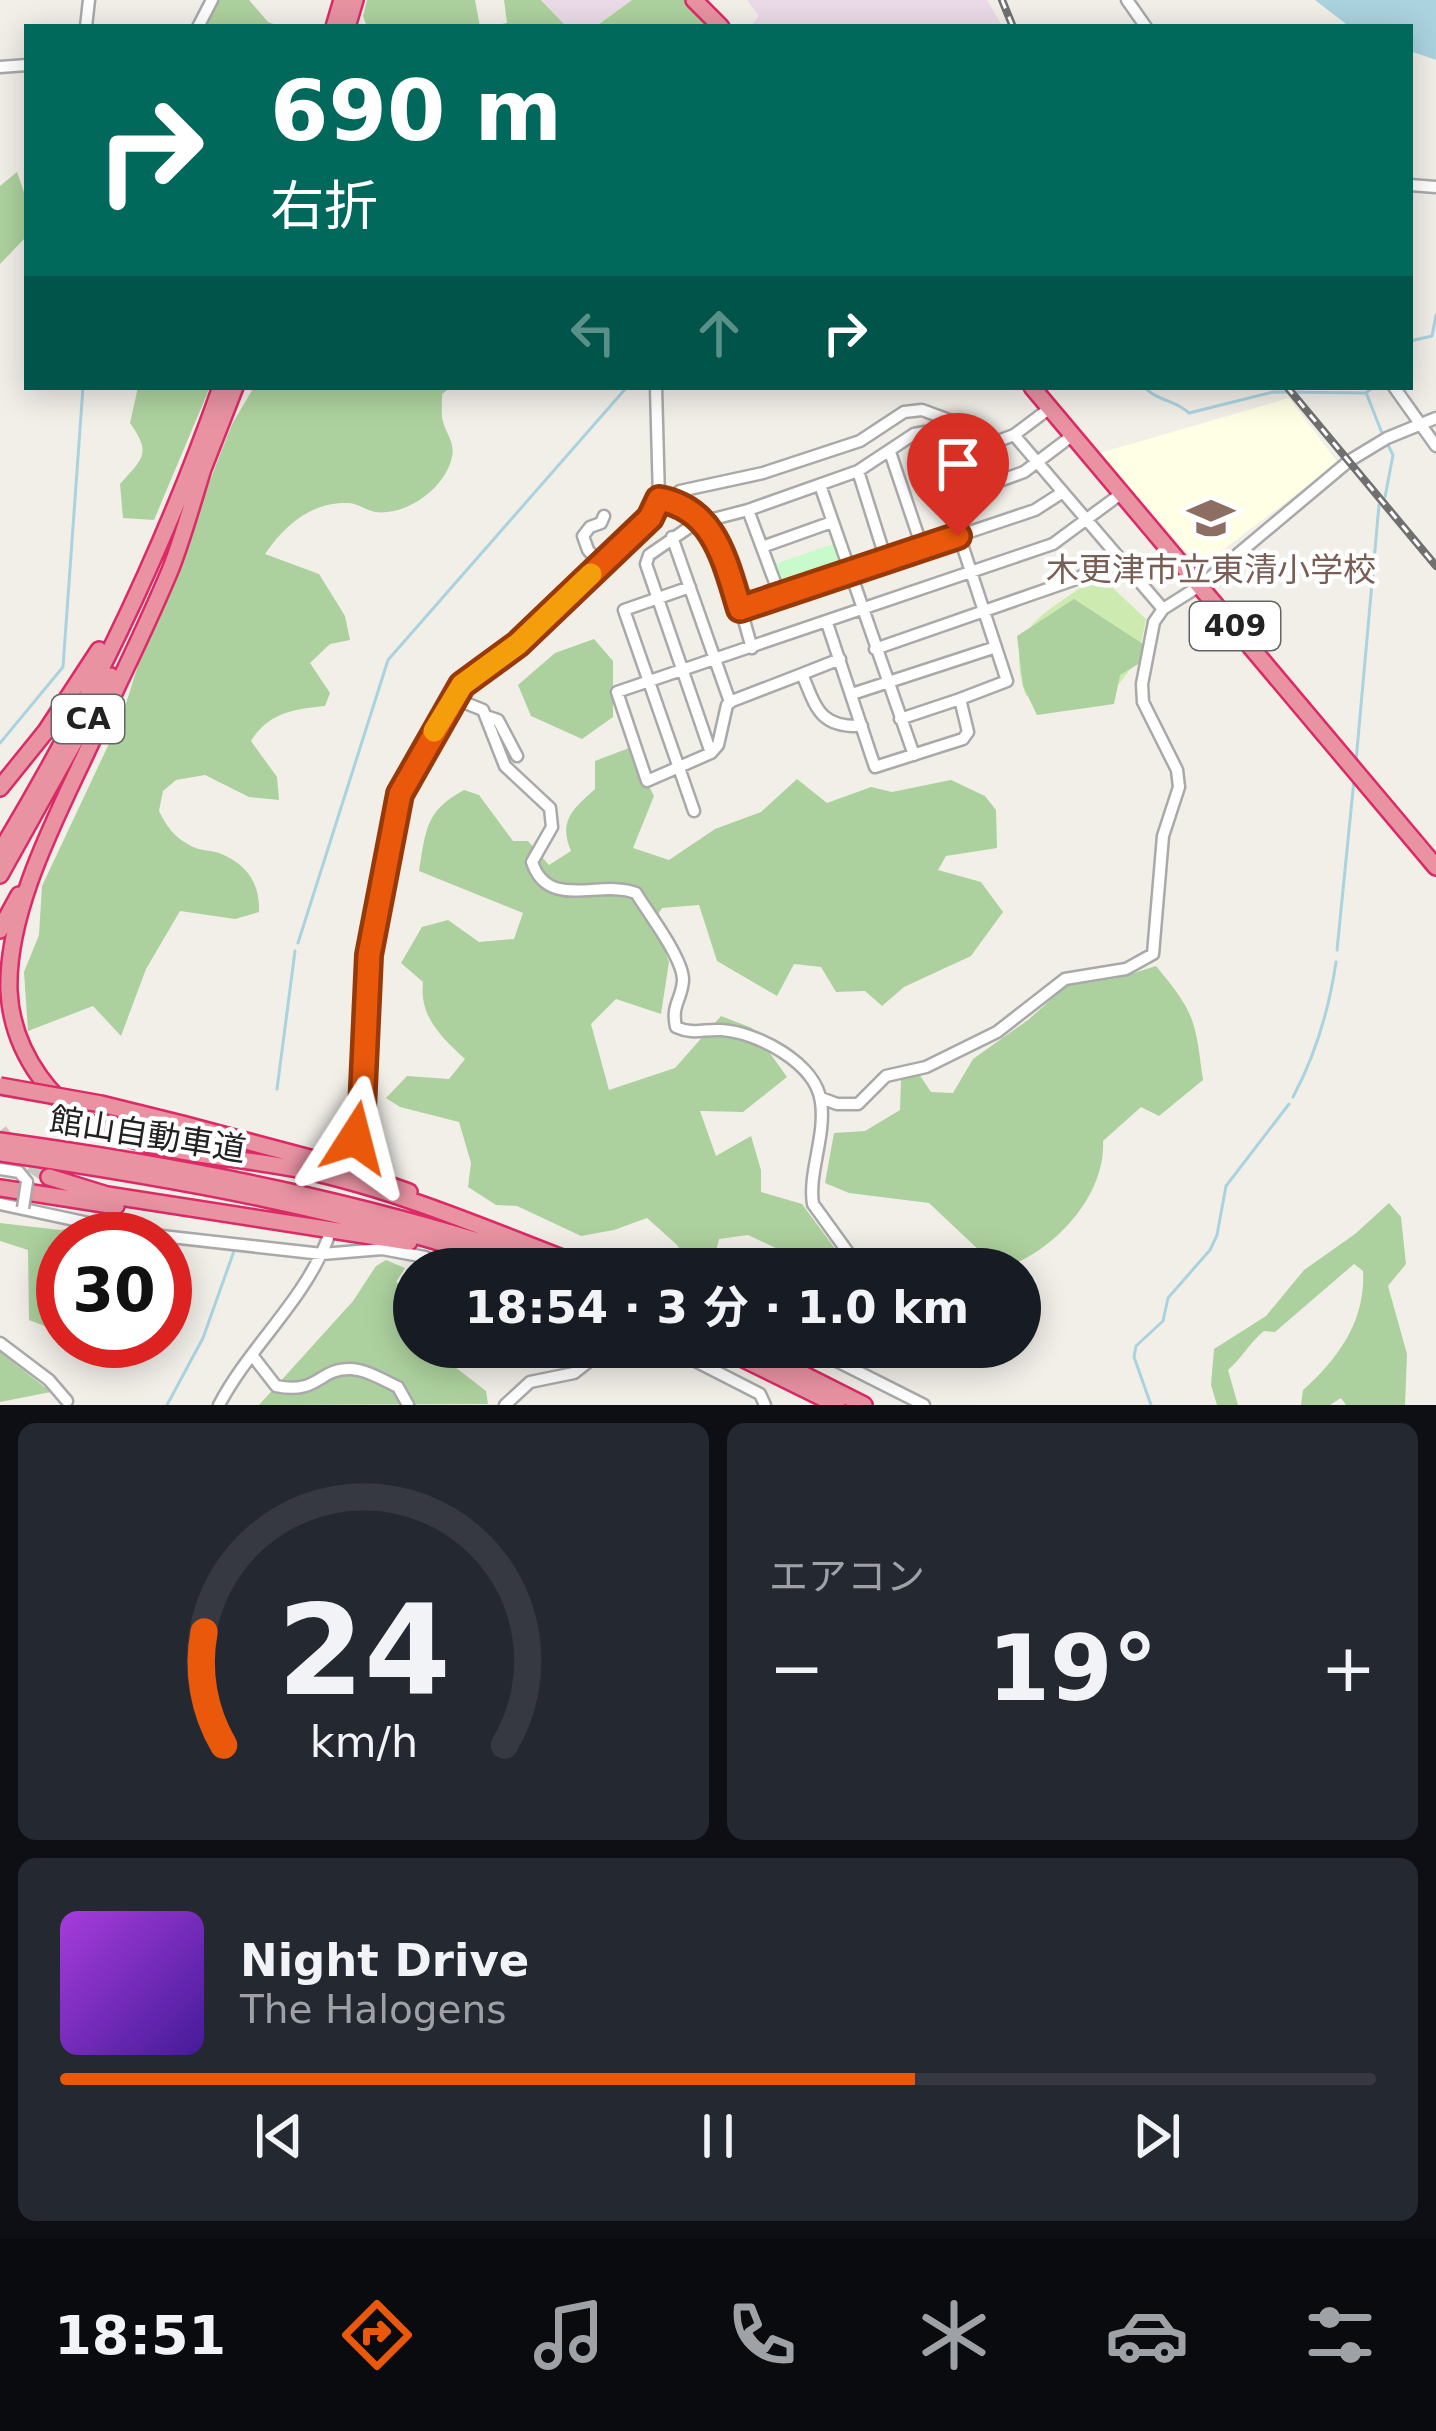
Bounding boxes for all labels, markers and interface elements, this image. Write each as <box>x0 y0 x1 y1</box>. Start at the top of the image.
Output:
text: 690 m <box>270 62 562 160</box>
icon: right <box>72 72 228 228</box>
text: 右折 <box>270 175 378 238</box>
icon: left <box>560 300 626 366</box>
icon: ahead <box>686 300 752 366</box>
icon: right <box>812 300 878 366</box>
pin <box>907 413 1009 536</box>
icon: arrive <box>925 431 991 497</box>
school or university icon: 木更津市立東清小学校 <box>1186 493 1236 543</box>
place label: 木更津市立東清小学校 <box>1046 550 1376 589</box>
road number: 409 <box>1190 602 1280 650</box>
road number: CA <box>52 695 124 743</box>
position arrow <box>292 1075 418 1201</box>
street label: 館山自動車道 <box>47 1100 249 1169</box>
speed limit sign: 30 <box>36 1212 192 1368</box>
text: 18:54 · 3 分 · 1.0 km <box>465 1281 969 1334</box>
text: エアコン <box>769 1554 925 1599</box>
text: 24 <box>277 1578 450 1723</box>
text: 19° <box>987 1616 1158 1721</box>
text: − <box>769 1630 824 1707</box>
text: + <box>1321 1630 1376 1707</box>
text: km/h <box>309 1716 418 1766</box>
text: Night Drive <box>240 1934 529 1987</box>
text: The Halogens <box>240 1987 507 2032</box>
icon: previous <box>246 2103 312 2169</box>
icon: pause <box>685 2103 751 2169</box>
icon: next <box>1124 2103 1190 2169</box>
icon: directions <box>335 2293 419 2377</box>
icon: music <box>527 2293 611 2377</box>
icon: phone <box>720 2293 804 2377</box>
icon: climate <box>912 2293 996 2377</box>
icon: car <box>1105 2293 1189 2377</box>
icon: filters <box>1298 2293 1382 2377</box>
text: 18:51 <box>54 2304 226 2367</box>

